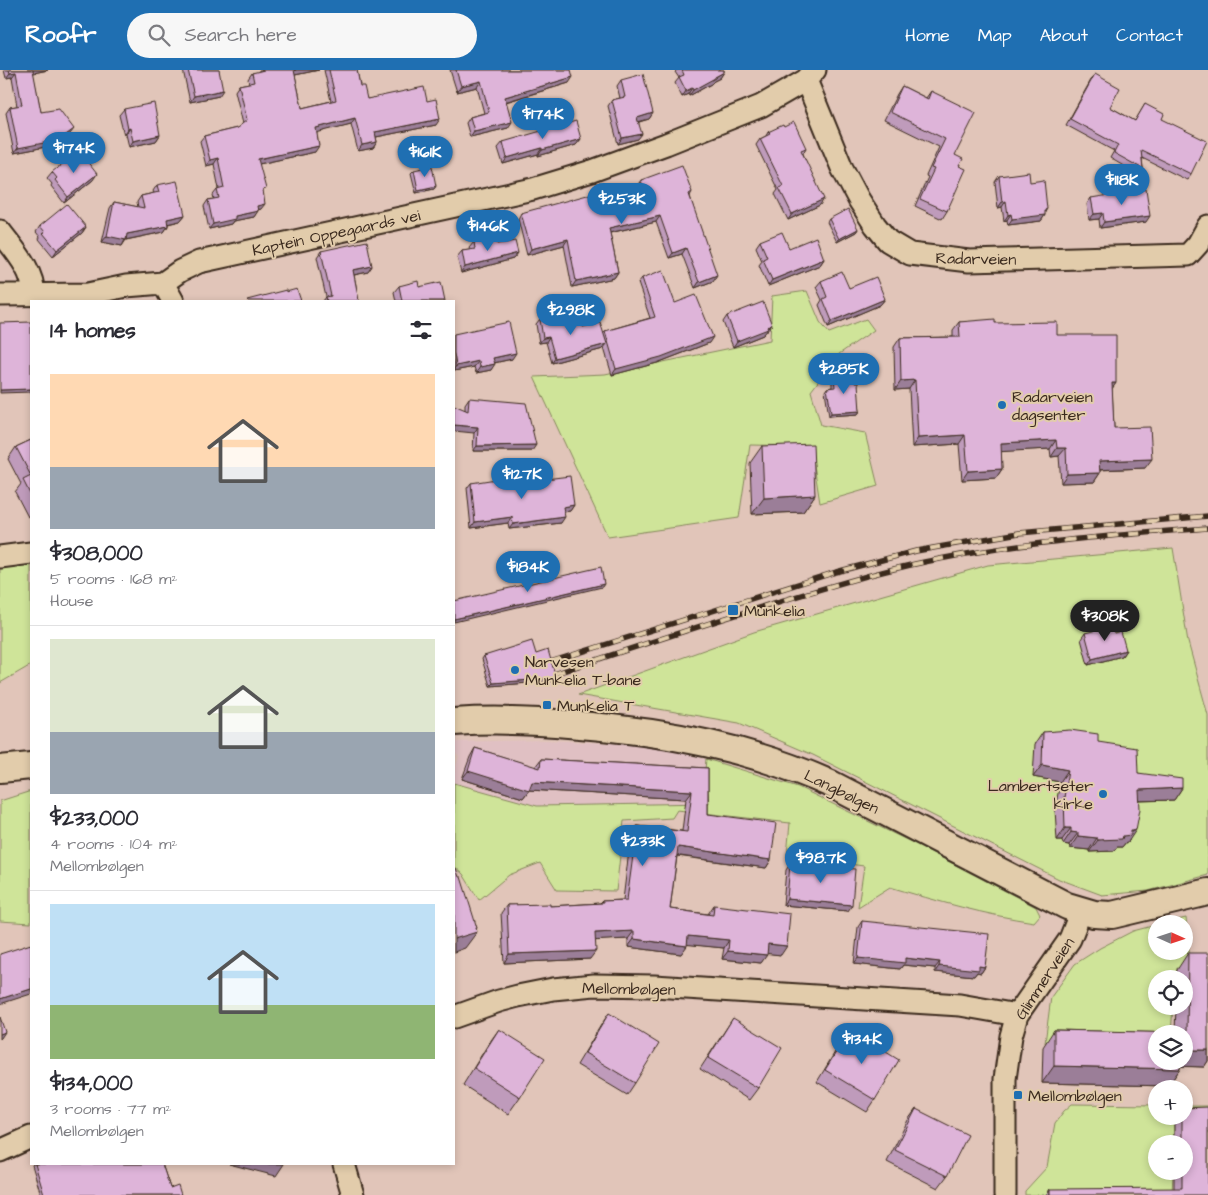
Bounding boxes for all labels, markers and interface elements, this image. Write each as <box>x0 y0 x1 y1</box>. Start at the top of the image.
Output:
search box <box>127 13 477 58</box>
text: Roofr <box>25 18 97 52</box>
icon: search <box>145 21 173 49</box>
text: Search here <box>185 22 297 49</box>
text: Home <box>905 23 950 48</box>
text: Map <box>978 23 1012 48</box>
text: About <box>1040 23 1088 48</box>
text: Contact <box>1116 23 1183 48</box>
pin: $174K <box>508 98 578 140</box>
text: $174K <box>522 103 564 125</box>
pin: $174K <box>39 132 109 174</box>
pin: $161K <box>390 136 460 178</box>
text: $174K <box>53 137 95 159</box>
text: $161K <box>409 141 441 163</box>
pin: $118K <box>1087 164 1157 206</box>
text: $118K <box>1105 169 1139 191</box>
pin: $253K <box>587 182 657 225</box>
text: $253K <box>598 188 646 210</box>
street label: Kaptein Oppegaards vei <box>250 204 423 263</box>
pin: $146K <box>453 210 523 252</box>
text: $146K <box>467 215 509 237</box>
street label: Radarveien <box>935 247 1017 271</box>
pin: $298K <box>536 294 606 336</box>
text: $298K <box>547 299 595 321</box>
text: 14 homes <box>50 316 136 345</box>
icon: filters <box>407 316 435 344</box>
pin: $285K <box>809 352 879 395</box>
text: $285K <box>819 358 869 380</box>
place label: Radarveien dagsenter <box>1012 386 1093 427</box>
marker: Radarveien dagsenter <box>996 399 1008 411</box>
icon: home <box>198 406 288 496</box>
pin: $127K <box>487 458 557 500</box>
text: $127K <box>502 463 542 485</box>
text: $308,000 <box>50 539 143 568</box>
pin: $184K <box>493 550 563 593</box>
text: $184K <box>507 556 549 578</box>
text: 5 rooms · 168 m² <box>50 568 177 590</box>
text: House <box>50 590 94 612</box>
place label: Munkelia <box>744 600 805 622</box>
pin: $308K <box>1070 600 1140 642</box>
marker: Munkelia <box>726 603 740 617</box>
text: $308K <box>1081 605 1129 627</box>
place label: Narvesen Munkelia T-bane <box>525 651 641 691</box>
marker: Narvesen Munkelia T-bane <box>509 664 521 676</box>
icon: home <box>198 672 288 762</box>
place label: Munkelia T <box>557 695 634 717</box>
marker: Munkelia T <box>541 699 553 711</box>
street label: Langbølgen <box>800 764 883 820</box>
place label: Lambertseter kirke <box>988 775 1093 815</box>
marker: Lambertseter kirke <box>1097 788 1109 800</box>
text: $233,000 <box>50 804 139 833</box>
pin: $233K <box>608 824 678 867</box>
text: $233K <box>621 830 665 852</box>
text: 4 rooms · 104 m² <box>50 833 178 855</box>
pin: $98.7K <box>780 842 862 884</box>
text: $98.7K <box>796 847 846 869</box>
text: Mellombølgen <box>50 855 144 877</box>
north arrow <box>1148 915 1192 960</box>
map controls <box>1148 915 1193 1180</box>
street label: Glimmerveien <box>1010 933 1080 1024</box>
icon: home <box>198 937 288 1027</box>
button: locate <box>1148 970 1193 1015</box>
street label: Mellombølgen <box>582 977 676 1002</box>
pin: $134K <box>827 1022 897 1065</box>
button: layers <box>1148 1025 1193 1070</box>
text: $134K <box>842 1028 882 1050</box>
text: $134,000 <box>50 1069 133 1098</box>
button: + <box>1148 1080 1193 1125</box>
place label: Mellombølgen <box>1028 1085 1122 1108</box>
marker: Mellombølgen <box>1012 1089 1024 1101</box>
text: 3 rooms · 77 m² <box>50 1098 171 1120</box>
text: Mellombølgen <box>50 1120 144 1142</box>
button: − <box>1148 1135 1193 1180</box>

